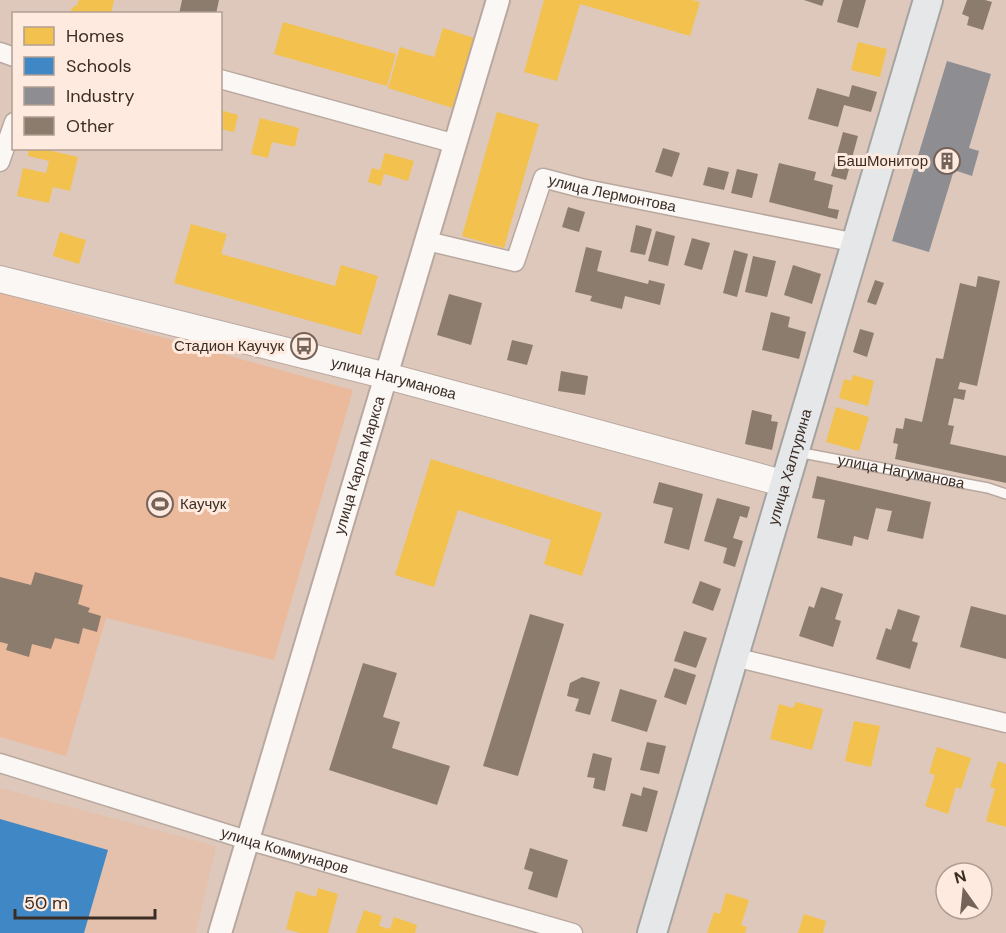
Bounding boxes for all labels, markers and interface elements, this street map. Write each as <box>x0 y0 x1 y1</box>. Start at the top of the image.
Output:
legend <box>12 12 222 150</box>
text: Homes <box>66 24 124 48</box>
text: Schools <box>66 54 131 78</box>
text: Industry <box>66 84 135 108</box>
text: Other <box>66 114 115 138</box>
building icon: БашМонитор <box>932 146 962 176</box>
place label: БашМонитор <box>837 151 928 171</box>
street label: улица Лермонтова <box>546 170 678 217</box>
bus stop icon: Стадион Каучук <box>289 331 319 361</box>
place label: Стадион Каучук <box>174 336 284 356</box>
street label: улица Нагуманова <box>329 352 459 404</box>
street label: улица Карла Маркса <box>329 393 390 537</box>
street label: улица Халтурина <box>763 406 817 527</box>
street label: улица Нагуманова <box>836 450 967 494</box>
sports icon: Каучук <box>145 489 175 519</box>
place label: Каучук <box>180 494 227 514</box>
street label: улица Коммунаров <box>219 823 351 878</box>
north arrow <box>934 861 994 921</box>
text: N <box>952 865 969 889</box>
scale bar <box>15 882 154 920</box>
text: 50 m <box>24 891 68 915</box>

